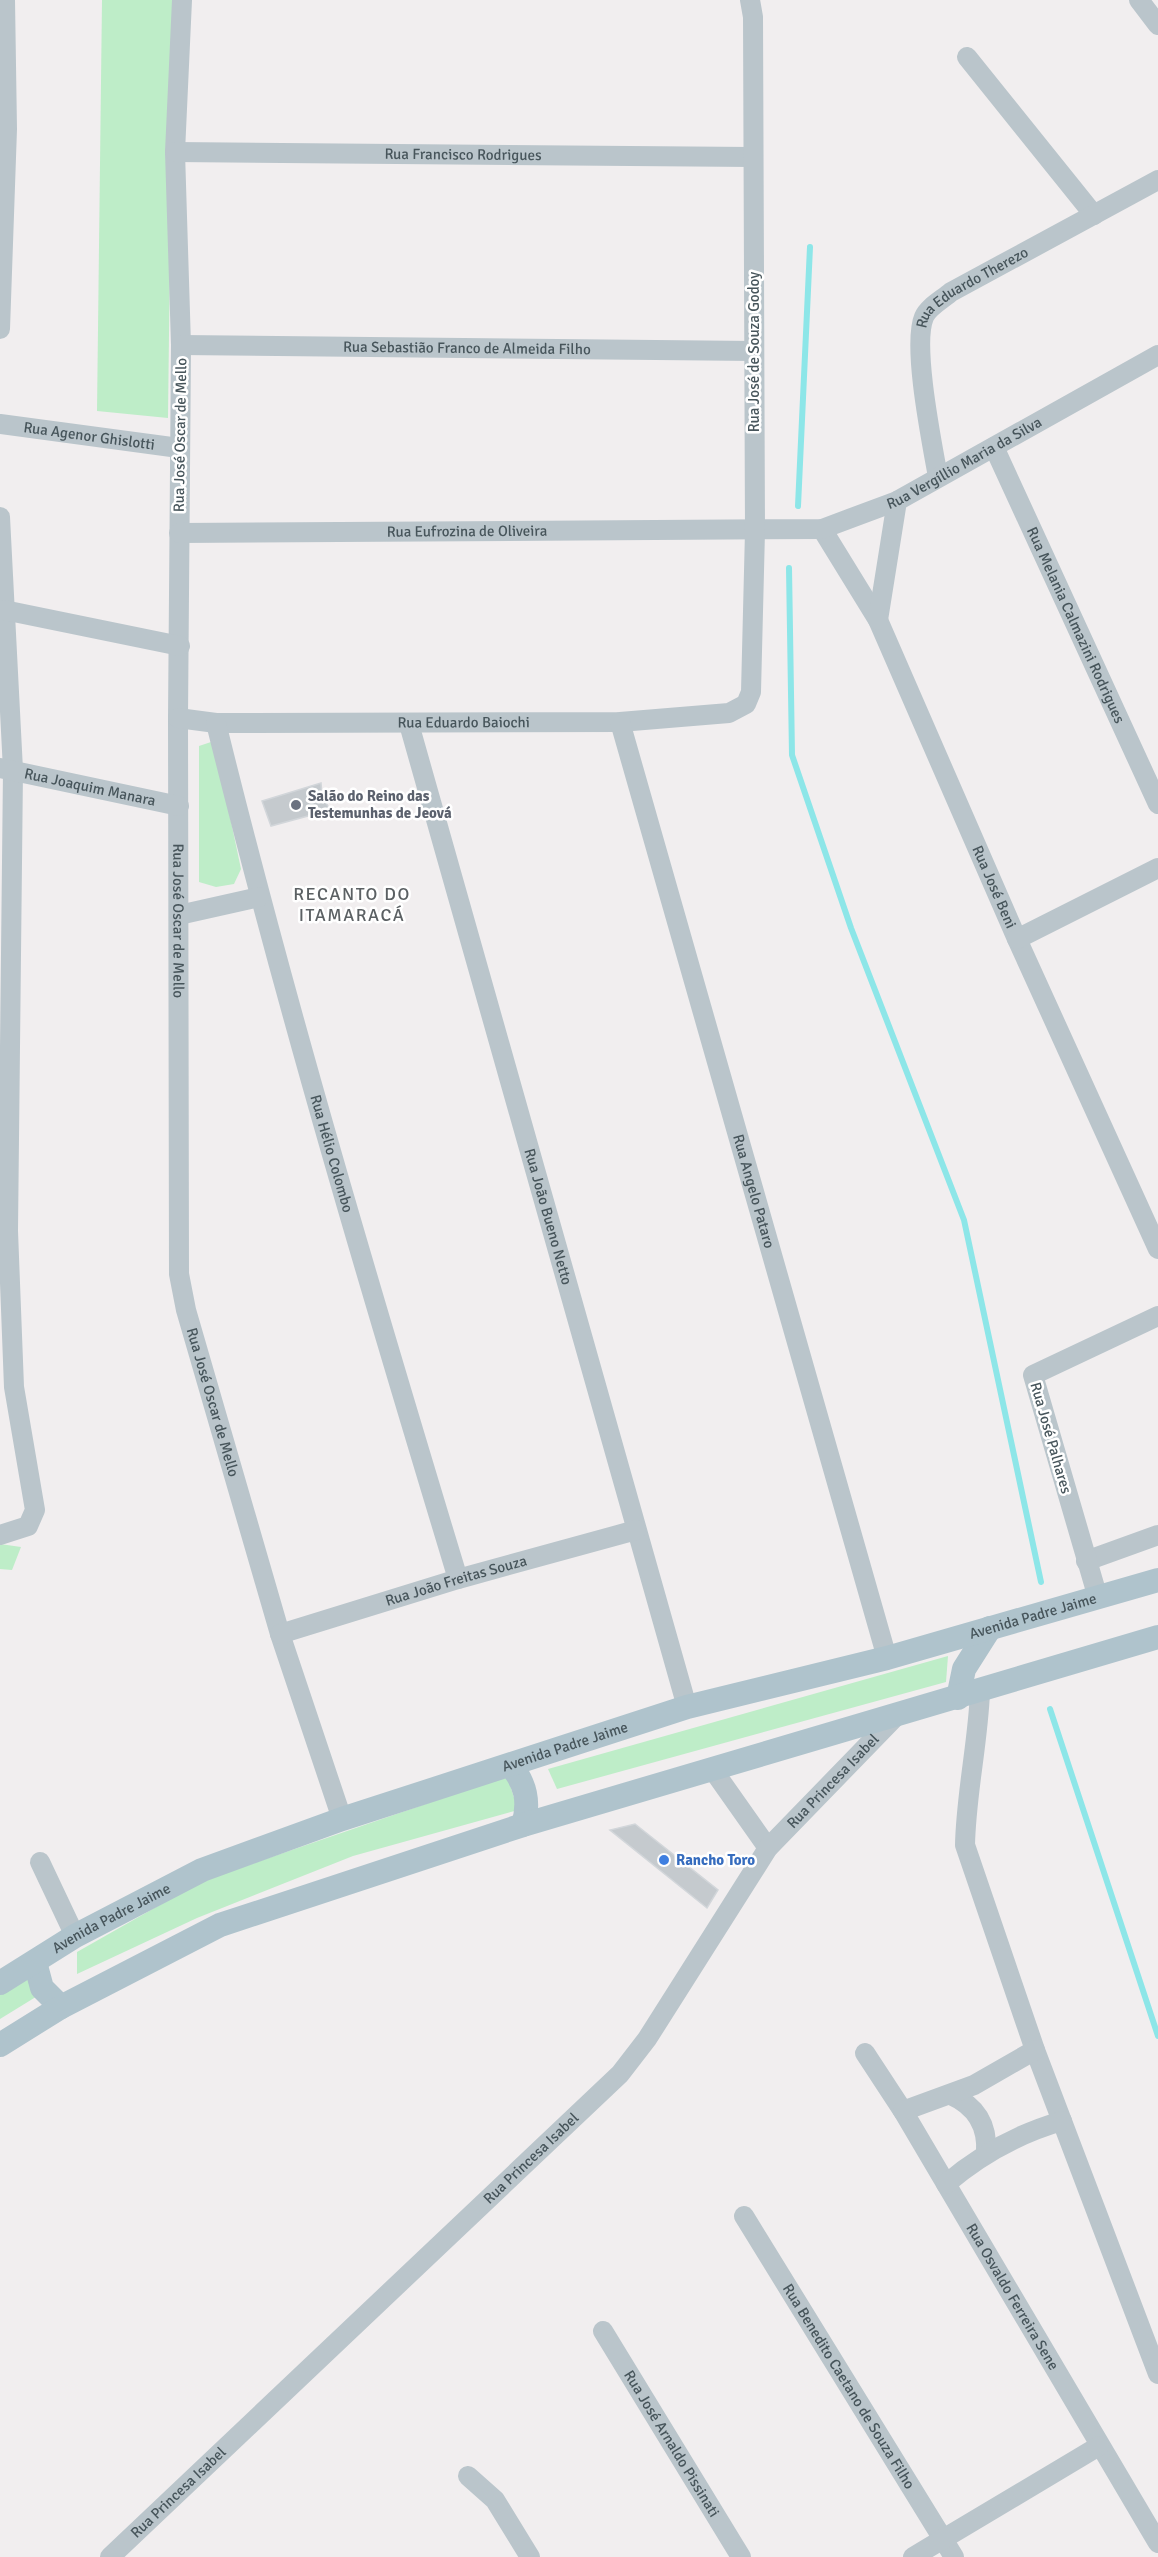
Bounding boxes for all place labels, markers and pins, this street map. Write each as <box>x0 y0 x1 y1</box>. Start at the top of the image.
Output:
place label: Salão do Reino das Testemunhas de Jeová <box>308 787 452 822</box>
marker: Salão do Reino das Testemunhas de Jeová <box>289 798 303 812</box>
place label: Rancho Toro <box>676 1851 755 1869</box>
marker: Rancho Toro <box>657 1853 671 1867</box>

